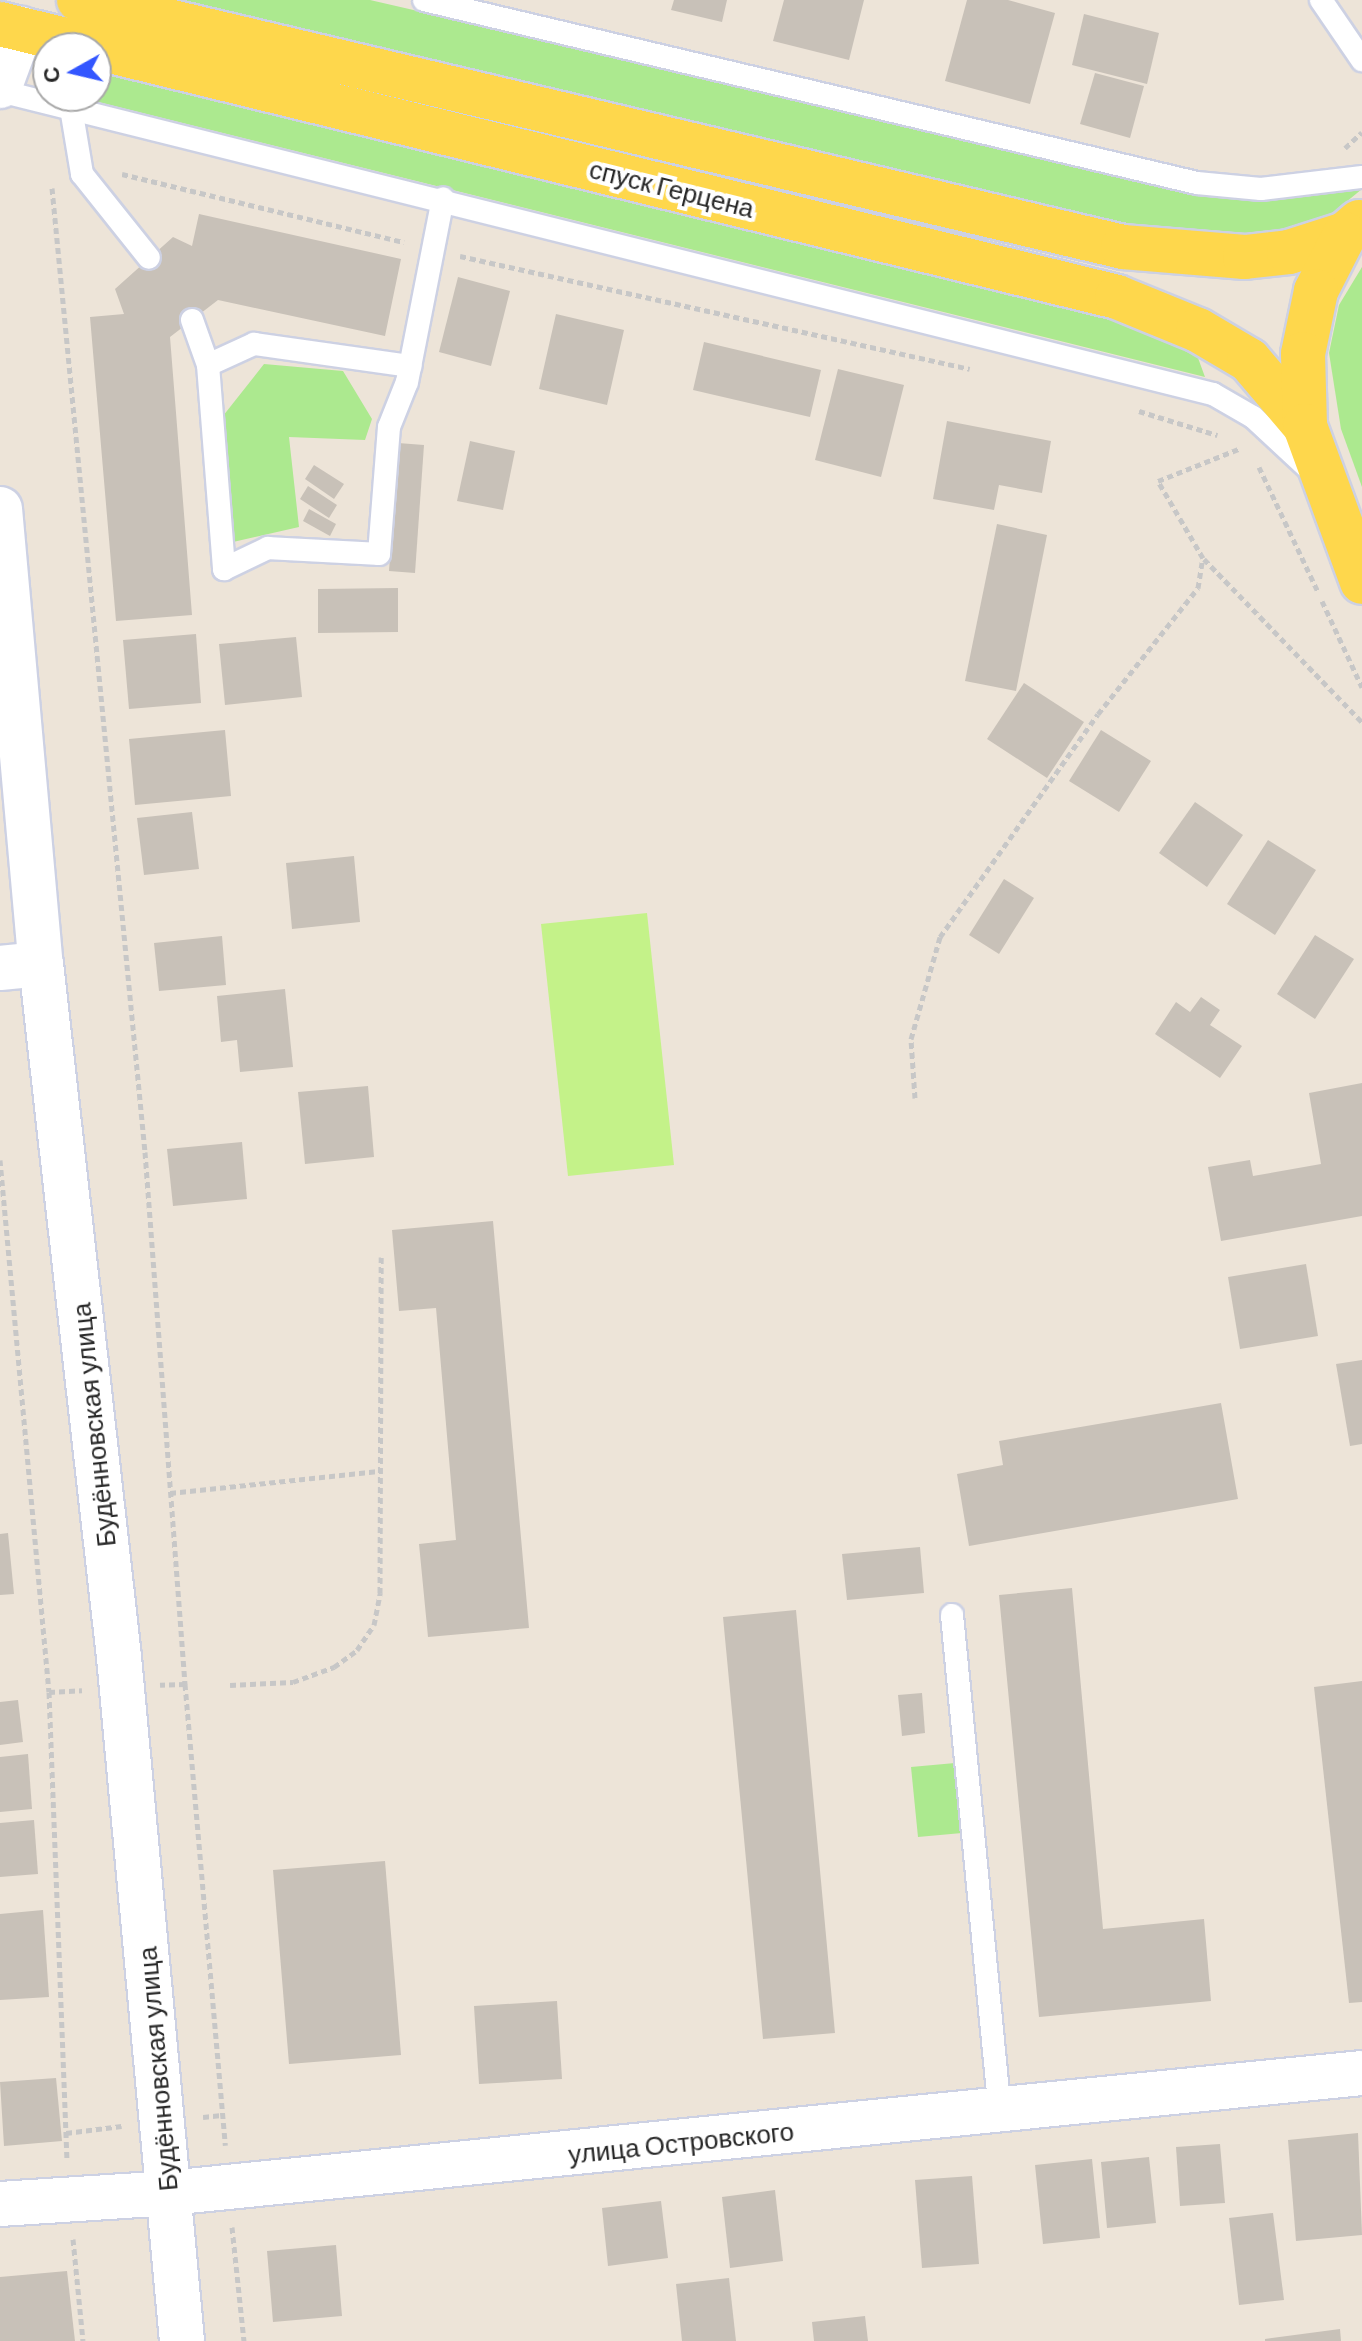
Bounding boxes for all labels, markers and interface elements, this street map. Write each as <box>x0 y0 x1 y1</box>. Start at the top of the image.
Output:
north arrow <box>32 32 112 112</box>
text: С <box>36 65 64 85</box>
street label: спуск Герцена <box>586 152 758 224</box>
street label: Будённовская улица <box>65 1301 121 1549</box>
street label: Будённовская улица <box>131 1946 183 2192</box>
street label: улица Островского <box>567 2115 795 2169</box>

